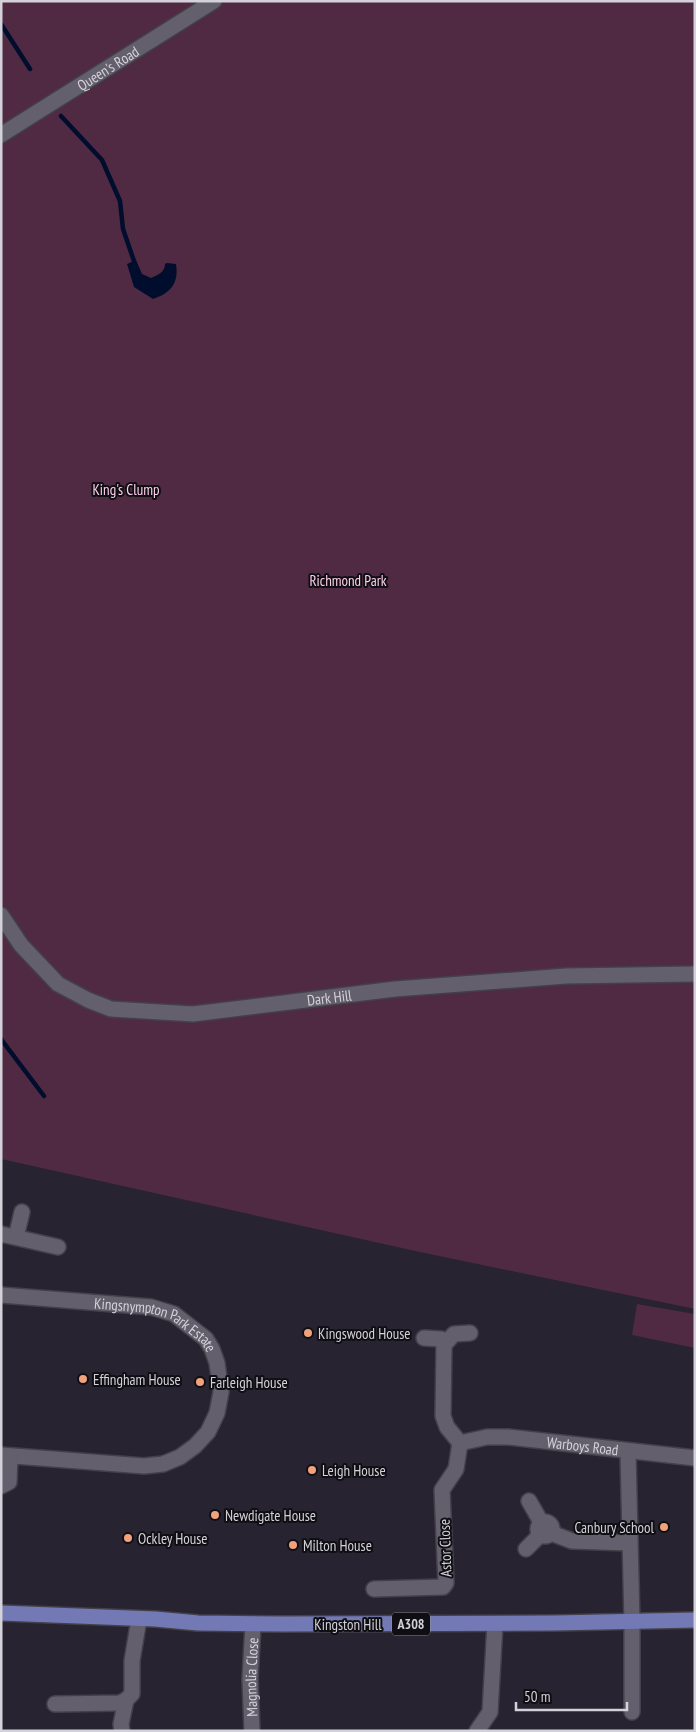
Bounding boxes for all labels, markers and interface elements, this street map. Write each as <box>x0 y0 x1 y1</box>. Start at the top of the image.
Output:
street label: Queen's Road <box>73 41 142 94</box>
park label: King's Clump <box>92 480 160 499</box>
park label: Richmond Park <box>309 571 387 590</box>
street label: Dark Hill <box>306 985 353 1009</box>
street label: Kingsnympton Park Estate <box>94 1293 221 1355</box>
place label: Kingswood House <box>318 1324 410 1343</box>
marker: Kingswood House <box>302 1327 314 1339</box>
place label: Effingham House <box>93 1370 181 1389</box>
marker: Effingham House <box>77 1373 89 1385</box>
place label: Farleigh House <box>210 1373 288 1392</box>
marker: Farleigh House <box>194 1376 206 1388</box>
street label: Warboys Road <box>546 1432 620 1459</box>
place label: Leigh House <box>322 1461 386 1480</box>
marker: Leigh House <box>306 1464 318 1476</box>
place label: Newdigate House <box>225 1506 316 1525</box>
marker: Newdigate House <box>209 1509 221 1521</box>
place label: Canbury School <box>574 1518 655 1537</box>
street label: Astor Close <box>434 1519 456 1577</box>
marker: Canbury School <box>658 1521 670 1533</box>
place label: Ockley House <box>138 1529 208 1548</box>
marker: Ockley House <box>122 1532 134 1544</box>
place label: Milton House <box>303 1536 372 1555</box>
marker: Milton House <box>287 1539 299 1551</box>
road number: A308 <box>392 1612 430 1636</box>
street label: Kingston Hill <box>314 1615 382 1634</box>
street label: Magnolia Close <box>240 1637 262 1717</box>
scale bar <box>516 1680 627 1712</box>
text: 50 m <box>524 1687 550 1706</box>

